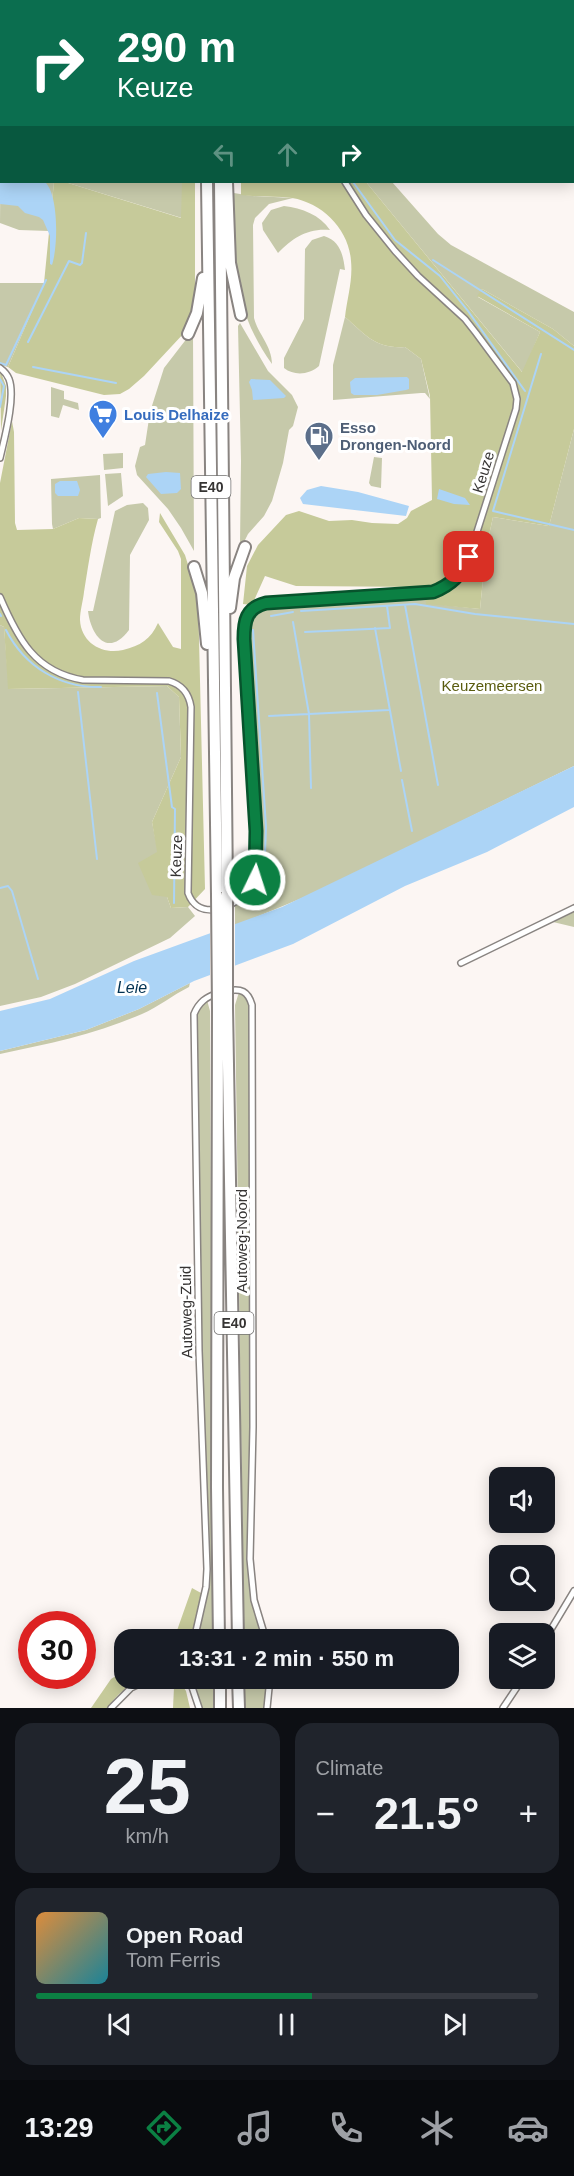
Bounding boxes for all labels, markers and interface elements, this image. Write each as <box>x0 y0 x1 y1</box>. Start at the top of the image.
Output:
icon: right <box>18 24 96 102</box>
text: 290 m <box>117 24 236 71</box>
text: Keuze <box>117 73 194 103</box>
icon: left <box>208 138 241 171</box>
icon: ahead <box>271 138 304 171</box>
icon: right <box>334 138 367 171</box>
supermarket icon: Louis Delhaize <box>87 398 119 440</box>
place label: Louis Delhaize <box>124 406 229 423</box>
place label: Esso Drongen-Noord <box>340 419 451 453</box>
fuel station icon: Esso Drongen-Noord <box>303 420 335 462</box>
street label: Keuze <box>469 449 497 495</box>
road number: E40 <box>192 476 230 498</box>
pin <box>443 531 494 582</box>
icon: arrive <box>452 540 485 573</box>
park label: Keuzemeersen <box>442 677 542 694</box>
street label: Keuze <box>167 834 185 878</box>
position arrow <box>223 848 287 912</box>
water label: Leie <box>117 979 147 996</box>
street label: Autoweg-Noord <box>233 1189 250 1293</box>
street label: Autoweg-Zuid <box>177 1266 195 1358</box>
road number: E40 <box>214 1312 254 1334</box>
map controls <box>489 1467 555 1689</box>
button: sound <box>489 1467 555 1533</box>
button: search <box>489 1545 555 1611</box>
speed limit sign: 30 <box>18 1611 96 1689</box>
button: layers <box>489 1623 555 1689</box>
text: 13:31 · 2 min · 550 m <box>179 1646 394 1671</box>
text: 25 <box>104 1742 191 1830</box>
text: Climate <box>316 1757 383 1779</box>
text: 21.5° <box>374 1788 480 1839</box>
text: − <box>316 1795 335 1832</box>
text: + <box>519 1795 538 1832</box>
text: km/h <box>126 1825 169 1847</box>
text: Open Road <box>126 1923 243 1948</box>
text: Tom Ferris <box>126 1949 220 1971</box>
icon: previous <box>103 2008 136 2041</box>
icon: pause <box>270 2008 303 2041</box>
icon: next <box>438 2008 471 2041</box>
icon: directions <box>143 2107 185 2149</box>
icon: music <box>234 2107 276 2149</box>
icon: phone <box>325 2107 367 2149</box>
icon: climate <box>416 2107 458 2149</box>
icon: car <box>507 2107 549 2149</box>
text: 13:29 <box>25 2113 94 2143</box>

